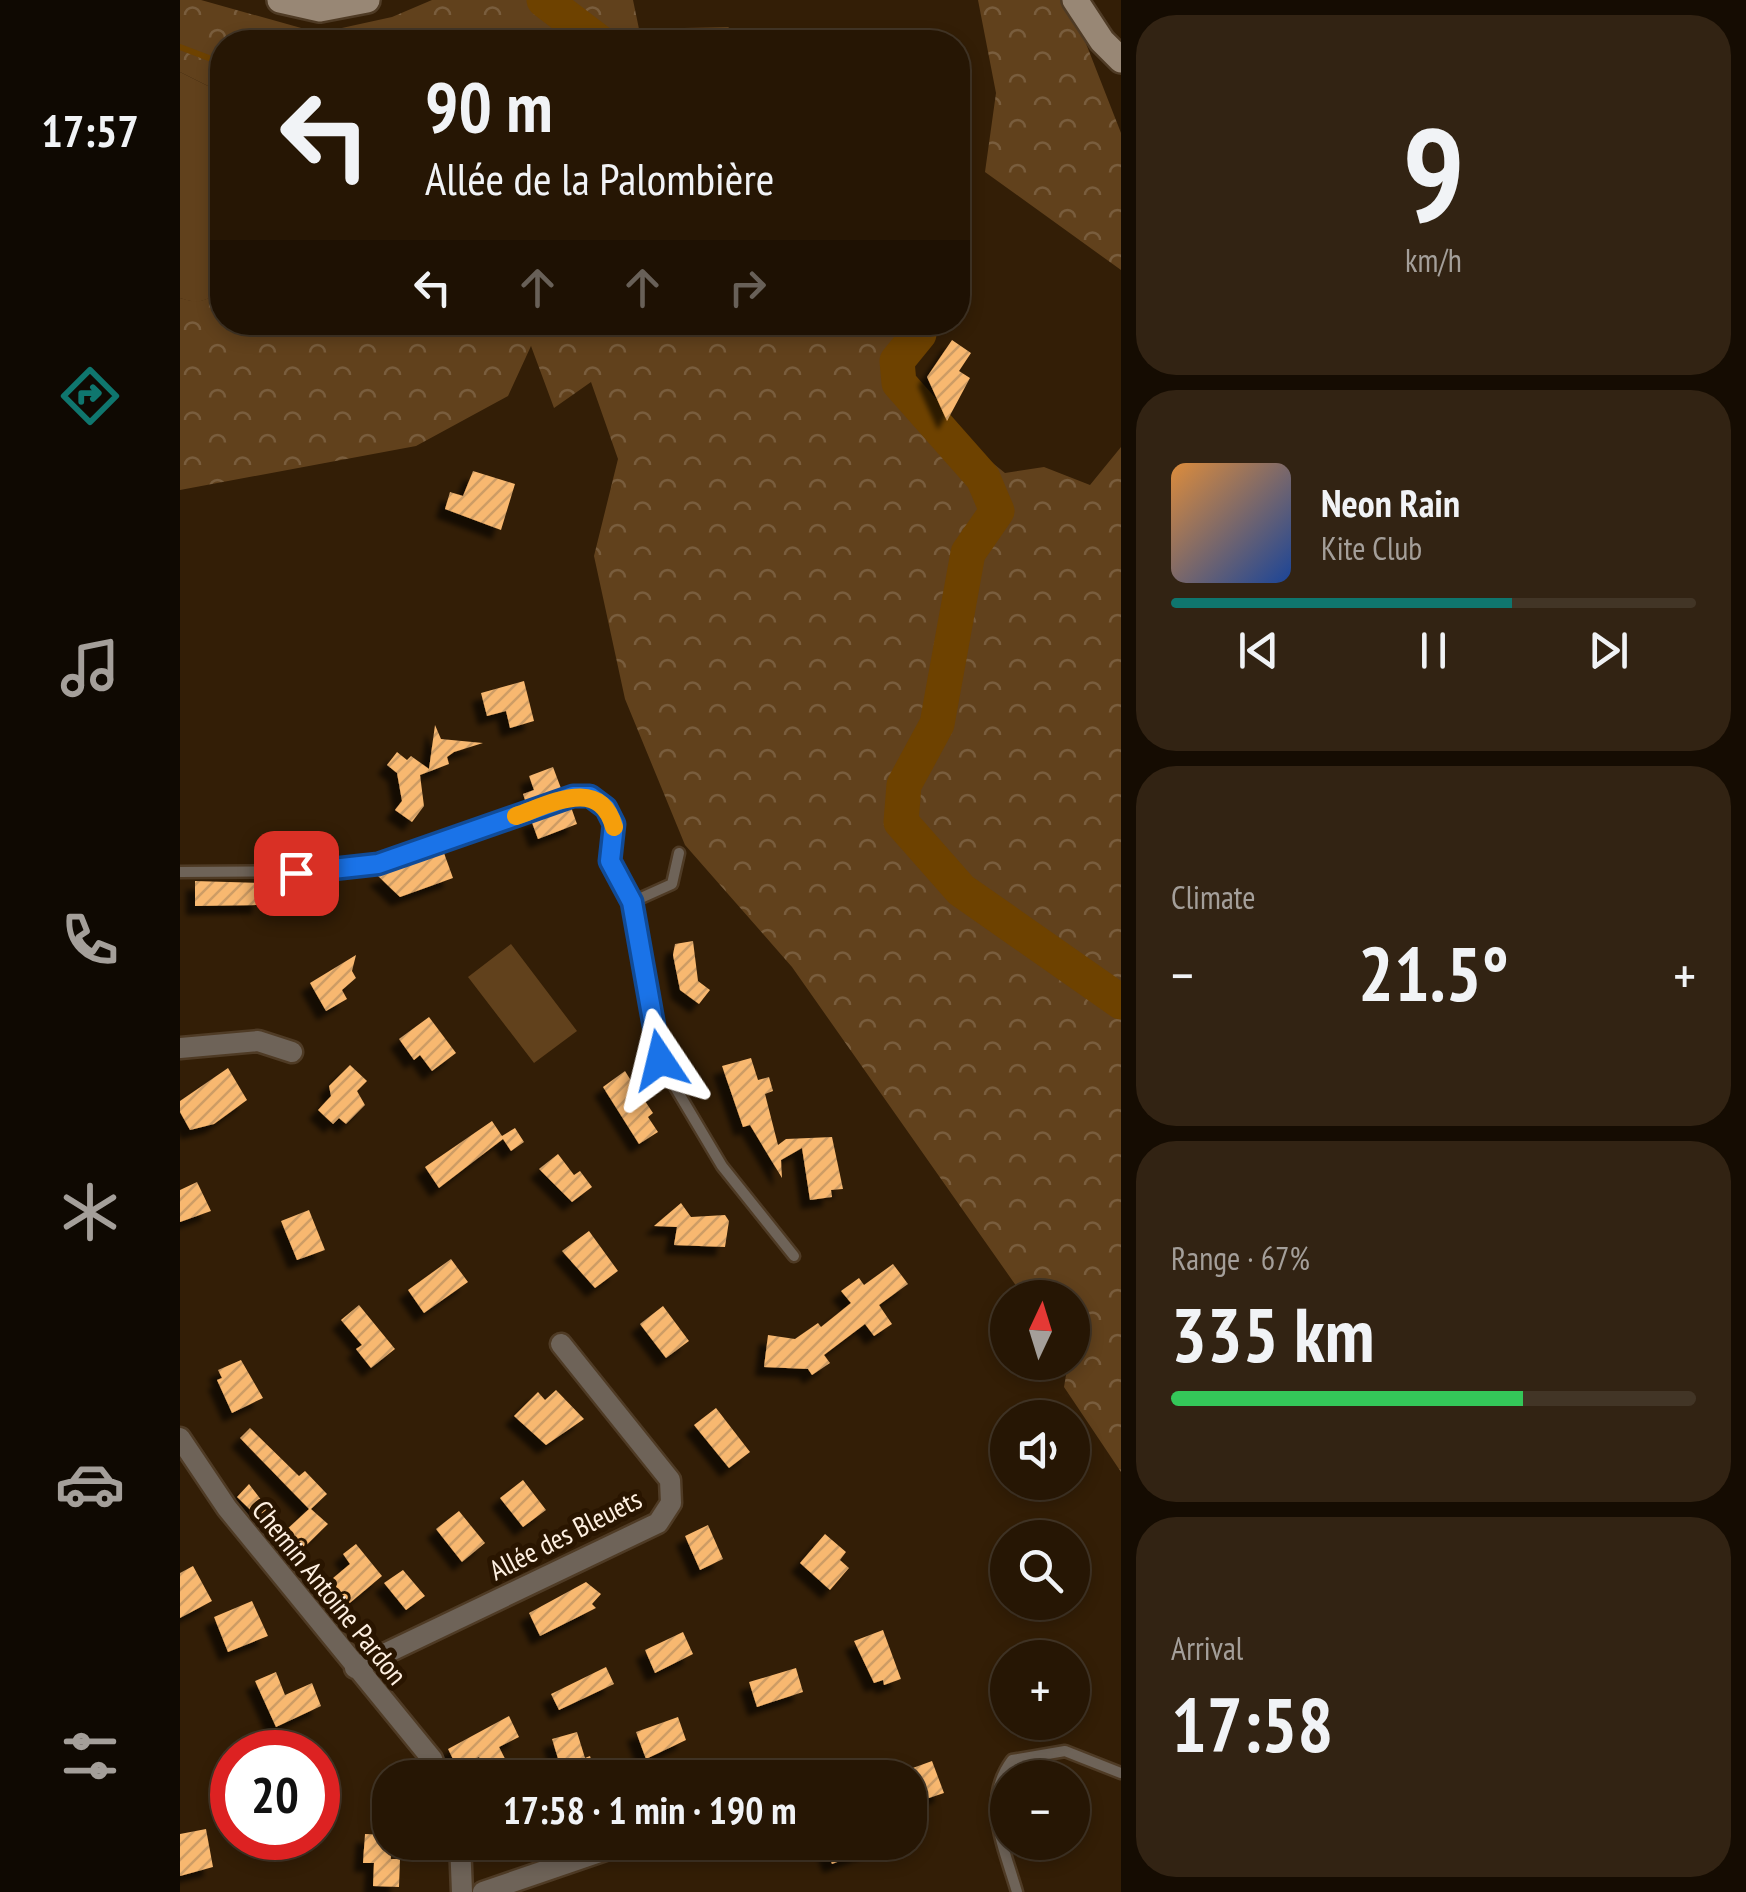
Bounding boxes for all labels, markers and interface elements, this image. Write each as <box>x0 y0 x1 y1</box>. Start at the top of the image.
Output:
text: 90 m <box>425 61 553 151</box>
icon: left <box>260 70 390 200</box>
text: 9 <box>1402 90 1465 258</box>
text: 17:57 <box>41 101 139 159</box>
text: Allée de la Palombière <box>425 149 774 207</box>
text: km/h <box>1405 239 1462 281</box>
icon: left <box>405 260 460 315</box>
icon: ahead <box>510 260 565 315</box>
icon: ahead <box>615 260 670 315</box>
icon: right <box>720 260 775 315</box>
icon: directions <box>55 361 125 431</box>
text: Neon Rain <box>1321 478 1460 527</box>
text: Kite Club <box>1321 527 1422 569</box>
icon: previous <box>1231 623 1286 678</box>
icon: pause <box>1406 623 1461 678</box>
icon: next <box>1581 623 1636 678</box>
icon: music <box>55 633 125 703</box>
pin <box>254 831 339 916</box>
icon: arrive <box>269 846 324 901</box>
text: Climate <box>1171 876 1255 918</box>
icon: phone <box>55 905 125 975</box>
text: 21.5° <box>1358 925 1509 1022</box>
text: − <box>1171 939 1194 1010</box>
text: + <box>1673 939 1696 1010</box>
position arrow <box>608 1008 712 1112</box>
icon: climate <box>55 1177 125 1247</box>
text: Range · 67% <box>1171 1237 1310 1279</box>
north arrow <box>990 1280 1090 1380</box>
map controls <box>990 1280 1090 1860</box>
text: 335 km <box>1171 1286 1375 1383</box>
button: sound <box>990 1400 1090 1500</box>
icon: car <box>55 1449 125 1519</box>
street label: Allée des Bleuets <box>482 1480 648 1588</box>
street label: Chemin Antoine Pardon <box>244 1492 416 1692</box>
button: search <box>990 1520 1090 1620</box>
text: Arrival <box>1171 1627 1243 1669</box>
button: + <box>990 1640 1090 1740</box>
text: 17:58 <box>1171 1676 1333 1773</box>
icon: filters <box>55 1721 125 1791</box>
speed limit sign: 20 <box>210 1730 340 1860</box>
button: − <box>990 1760 1090 1860</box>
text: 17:58 · 1 min · 190 m <box>503 1785 796 1834</box>

